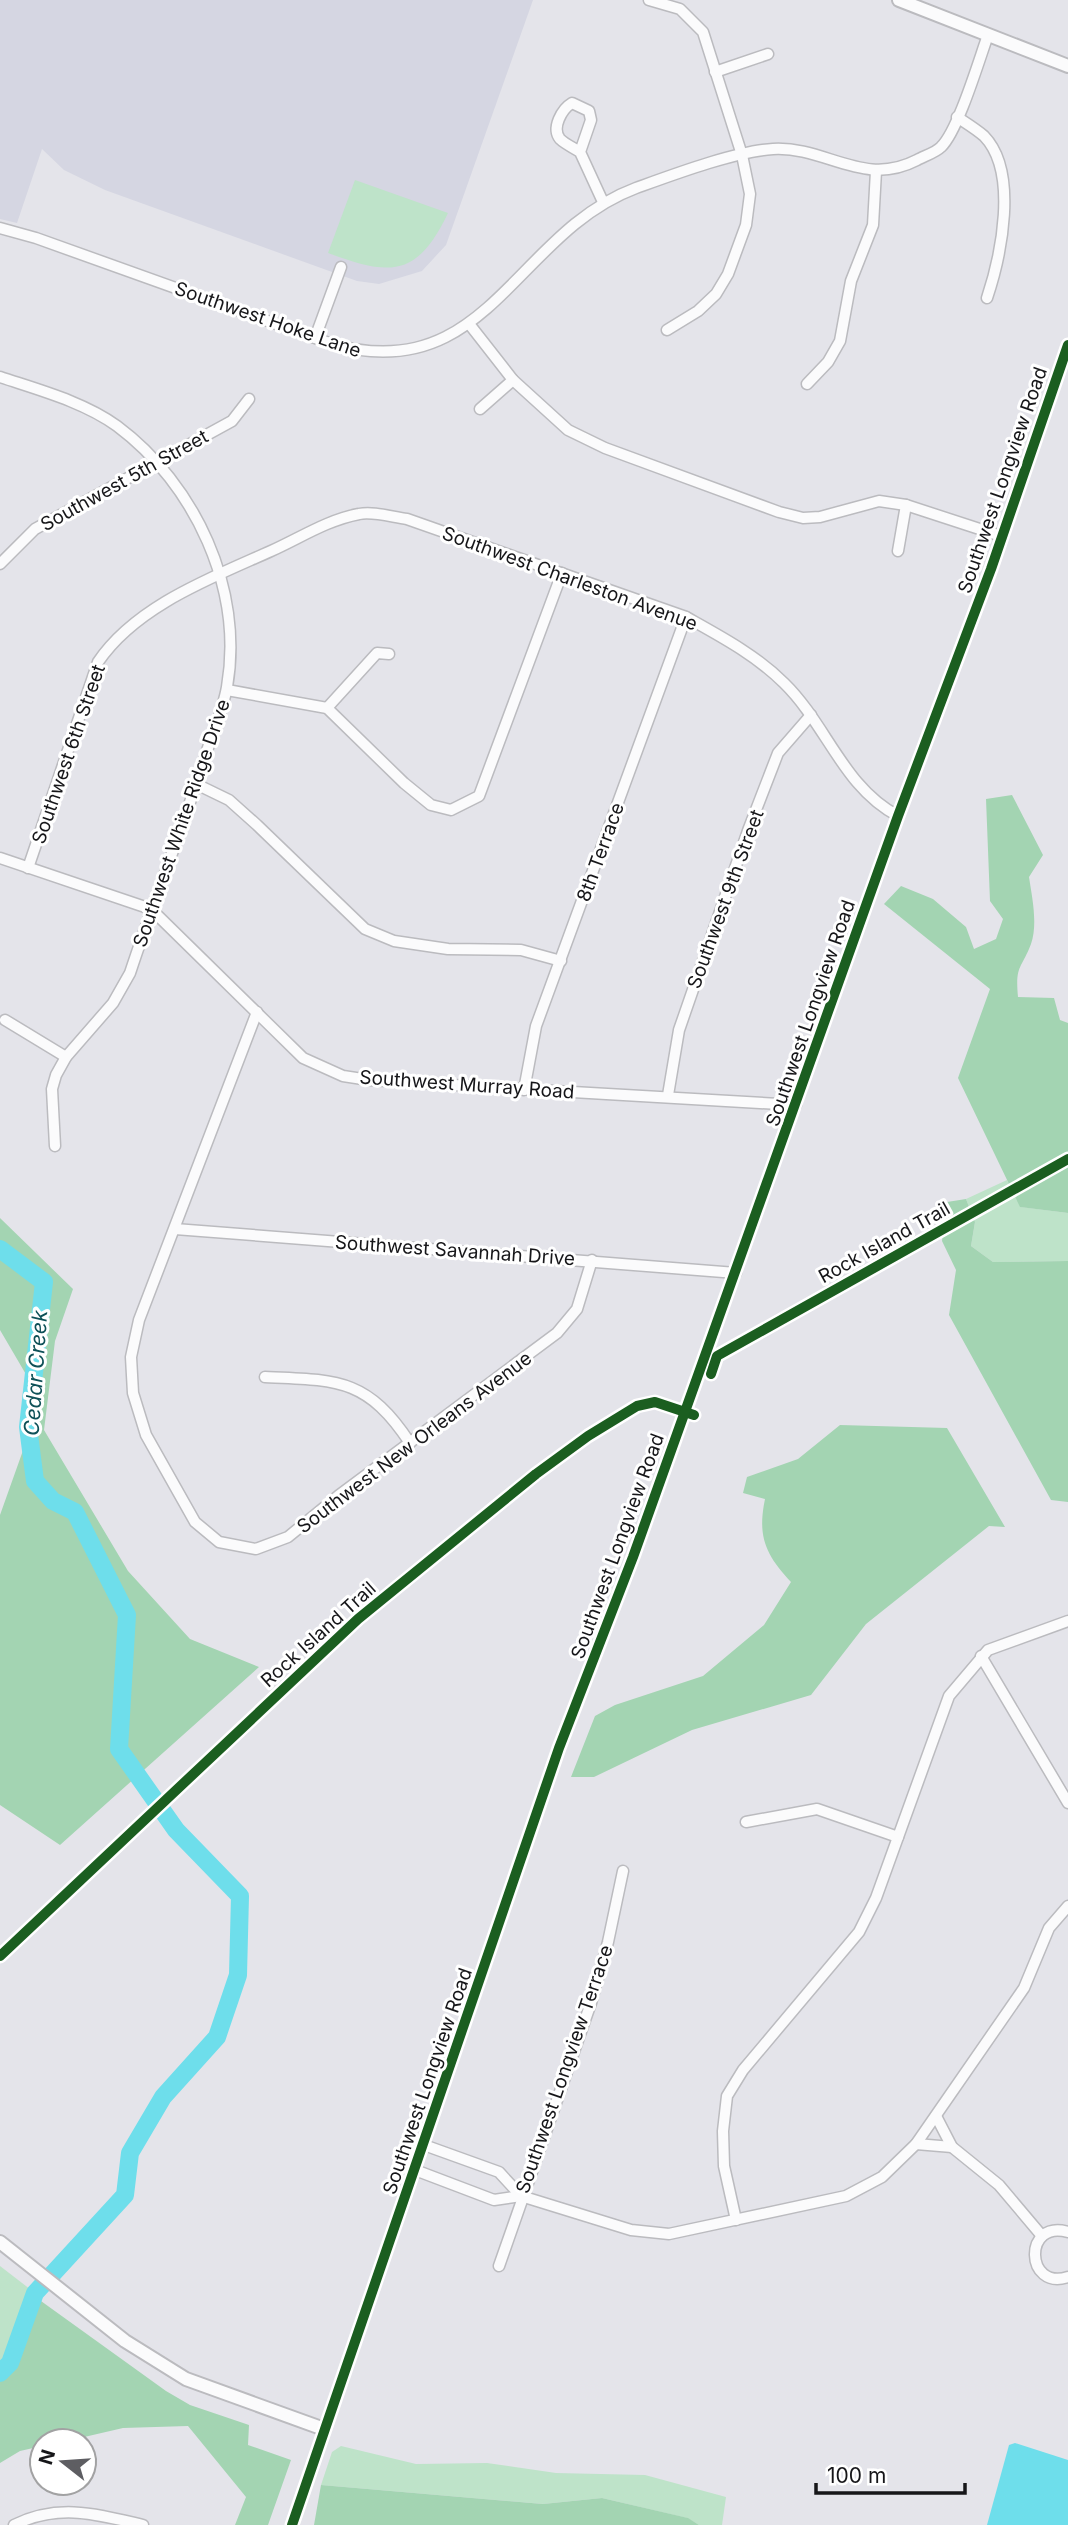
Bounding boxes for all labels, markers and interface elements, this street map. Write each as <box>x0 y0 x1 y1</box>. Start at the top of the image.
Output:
street label: Southwest Hoke Lane <box>172 277 364 362</box>
street label: Southwest Longview Road <box>953 364 1052 596</box>
street label: Southwest 5th Street <box>36 425 212 536</box>
street label: Southwest Charleston Avenue <box>439 522 701 635</box>
street label: Southwest 6th Street <box>27 661 110 847</box>
street label: Southwest White Ridge Drive <box>128 696 235 950</box>
street label: 8th Terrace <box>572 800 629 905</box>
street label: Southwest 9th Street <box>682 807 769 992</box>
street label: Southwest Longview Road <box>761 897 860 1129</box>
street label: Southwest Murray Road <box>359 1066 575 1103</box>
street label: Rock Island Trail <box>814 1197 954 1288</box>
street label: Southwest Savannah Drive <box>334 1231 576 1270</box>
water label: Cedar Creek <box>19 1309 52 1436</box>
street label: Southwest New Orleans Avenue <box>292 1347 536 1538</box>
street label: Southwest Longview Road <box>566 1430 669 1662</box>
street label: Rock Island Trail <box>256 1577 381 1692</box>
street label: Southwest Longview Terrace <box>511 1942 618 2196</box>
street label: Southwest Longview Road <box>378 1965 477 2197</box>
north arrow <box>28 2427 98 2497</box>
text: N <box>34 2447 60 2467</box>
scale bar <box>816 2452 965 2496</box>
text: 100 m <box>827 2463 886 2488</box>

